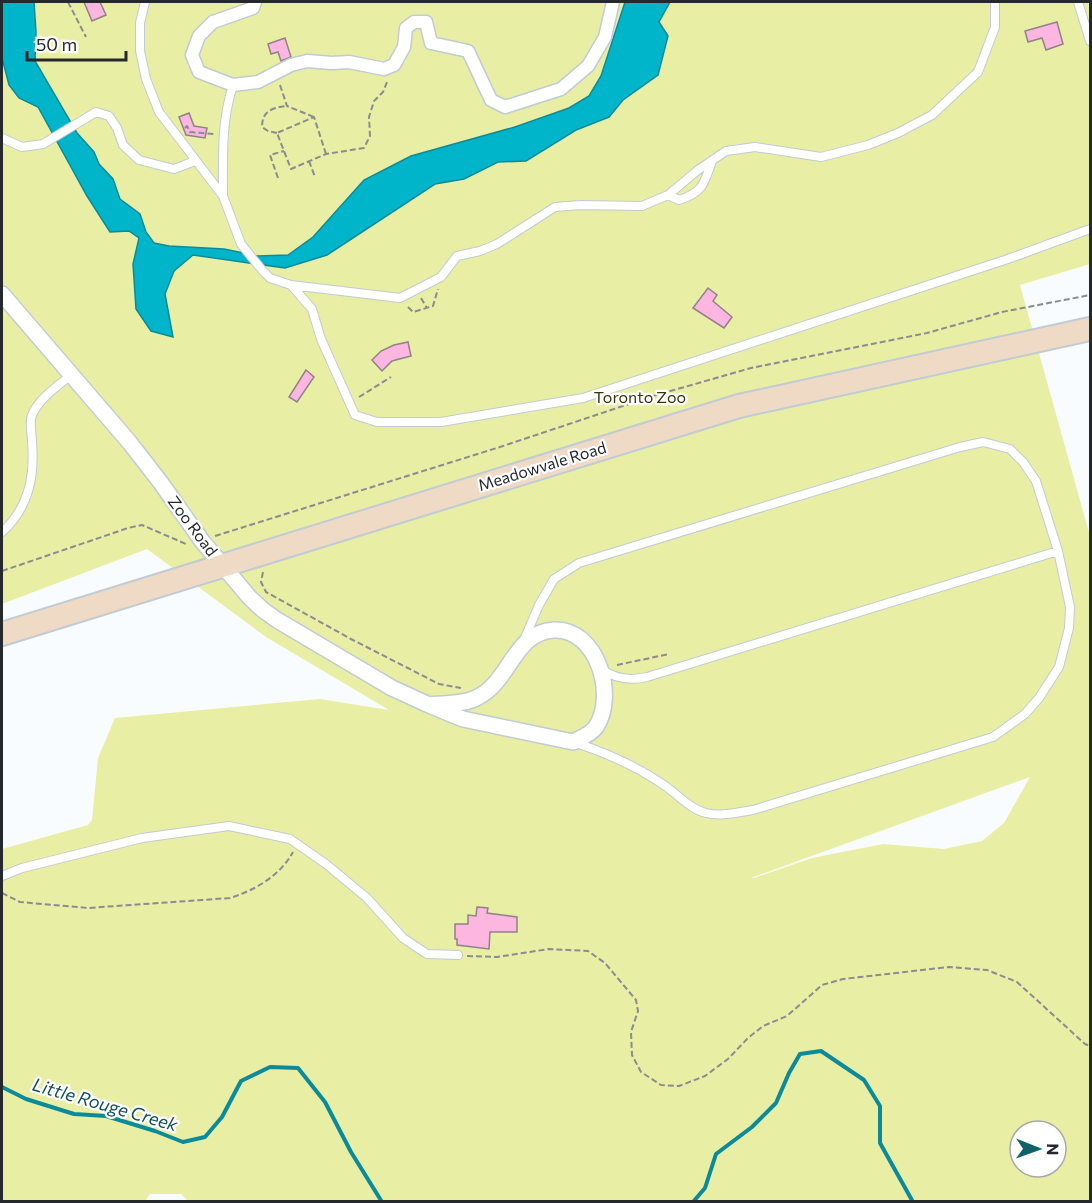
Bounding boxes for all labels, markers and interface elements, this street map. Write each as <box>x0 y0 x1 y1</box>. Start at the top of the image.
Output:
scale bar <box>27 24 126 62</box>
text: 50 m <box>36 33 77 55</box>
park label: Toronto Zoo <box>594 387 686 406</box>
street label: Meadowvale Road <box>476 437 608 494</box>
street label: Zoo Road <box>165 492 222 559</box>
water label: Little Rouge Creek <box>30 1073 182 1136</box>
north arrow <box>1008 1119 1068 1179</box>
text: N <box>1044 1143 1063 1155</box>

